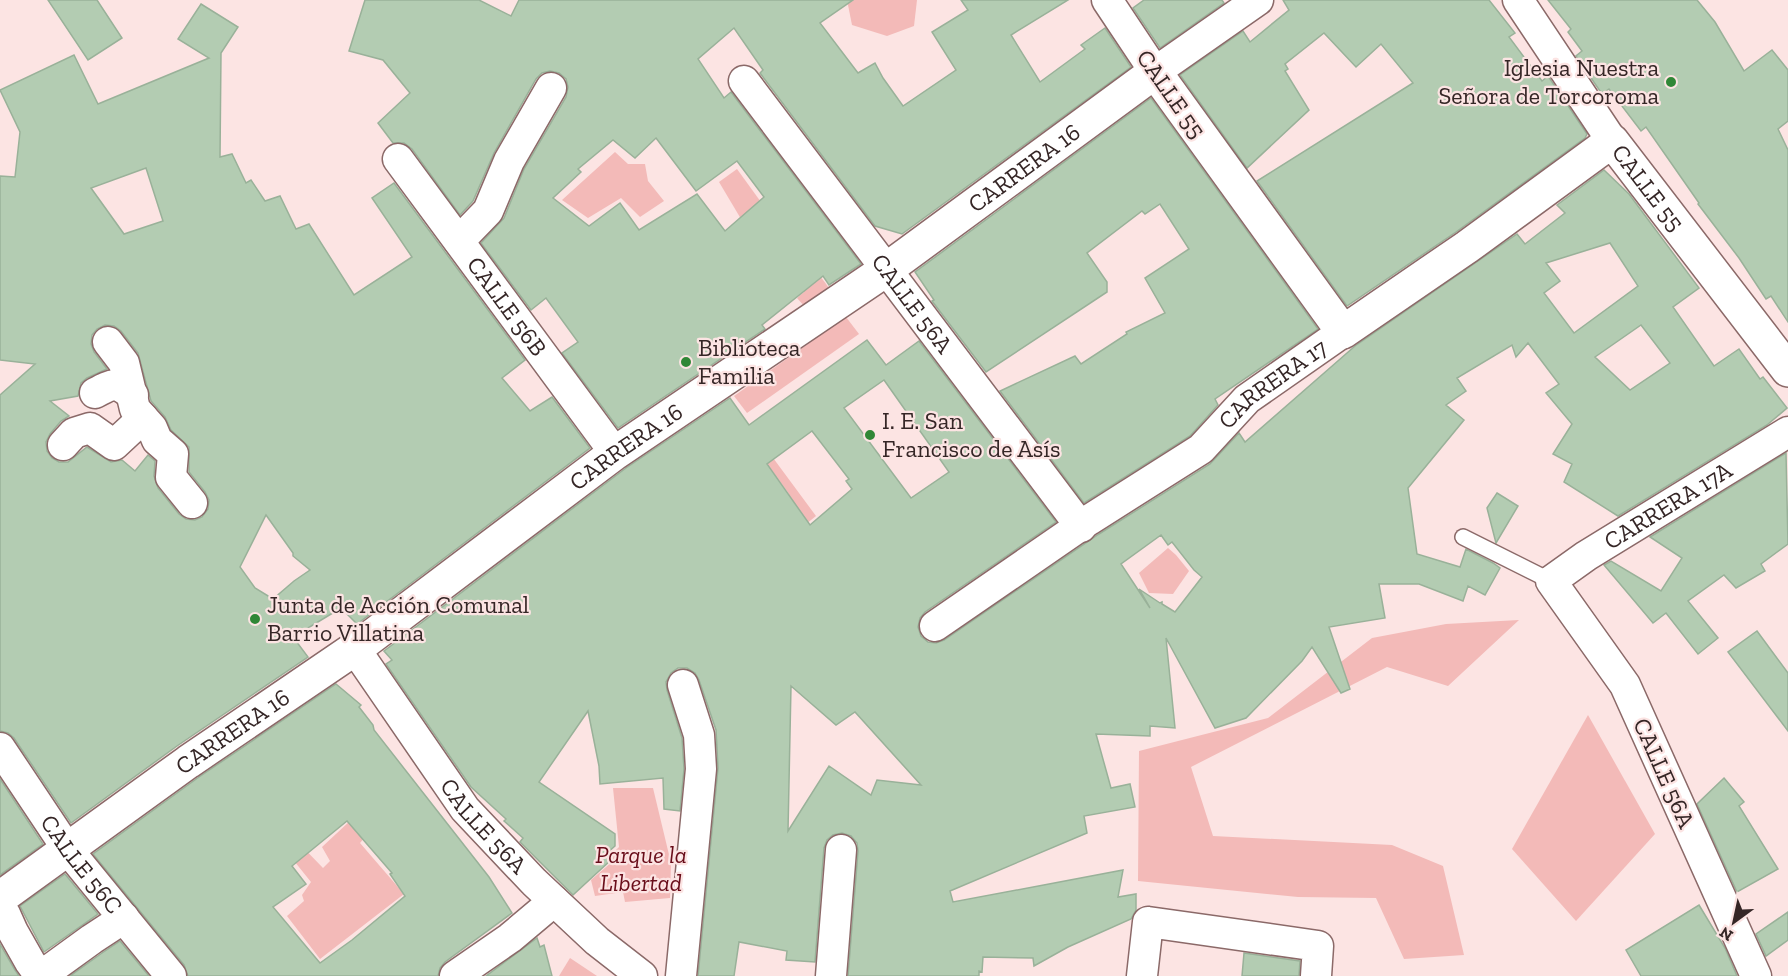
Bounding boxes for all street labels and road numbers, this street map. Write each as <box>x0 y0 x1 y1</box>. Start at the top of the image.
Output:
street label: CALLE 55 <box>1130 44 1212 144</box>
street label: CARRERA 16 <box>962 117 1086 218</box>
street label: CALLE 55 <box>1606 138 1691 236</box>
street label: CALLE 56A <box>866 248 960 359</box>
street label: CALLE 56B <box>461 251 553 361</box>
street label: CARRERA 17 <box>1212 333 1333 435</box>
street label: CARRERA 16 <box>563 396 688 496</box>
street label: CARRERA 17A <box>1598 455 1737 555</box>
street label: CARRERA 16 <box>170 682 295 780</box>
street label: CALLE 56A <box>1627 713 1702 833</box>
street label: CALLE 56A <box>434 773 534 880</box>
street label: CALLE 56C <box>35 809 129 919</box>

